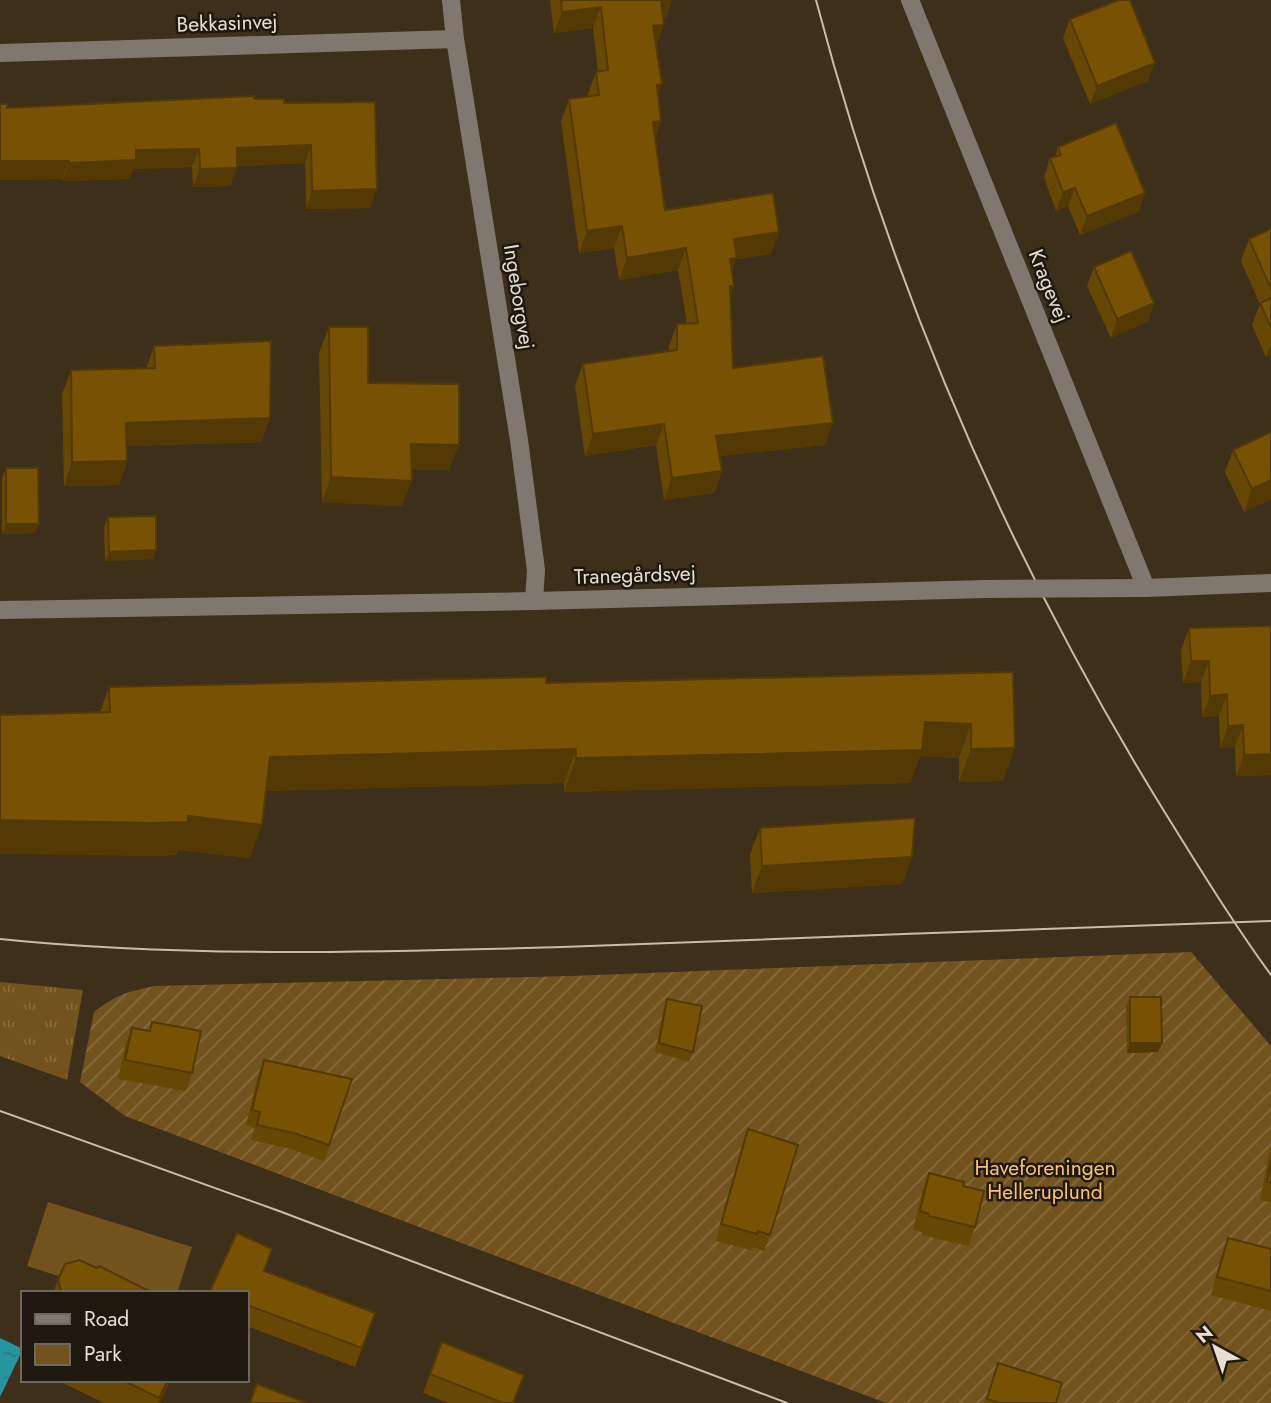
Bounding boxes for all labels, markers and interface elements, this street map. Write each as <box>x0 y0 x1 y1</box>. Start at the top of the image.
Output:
street label: Bekkasinvej <box>176 6 278 40</box>
street label: Ingeborgvej <box>496 242 542 352</box>
street label: Kragevej <box>1021 245 1077 327</box>
street label: Tranegårdsvej <box>574 558 696 592</box>
park label: Haveforeningen Helleruplund <box>974 1153 1116 1207</box>
legend <box>21 1291 248 1382</box>
text: Road <box>84 1304 129 1334</box>
north arrow <box>1180 1312 1250 1382</box>
text: N <box>1190 1319 1219 1350</box>
text: Park <box>84 1339 122 1369</box>

